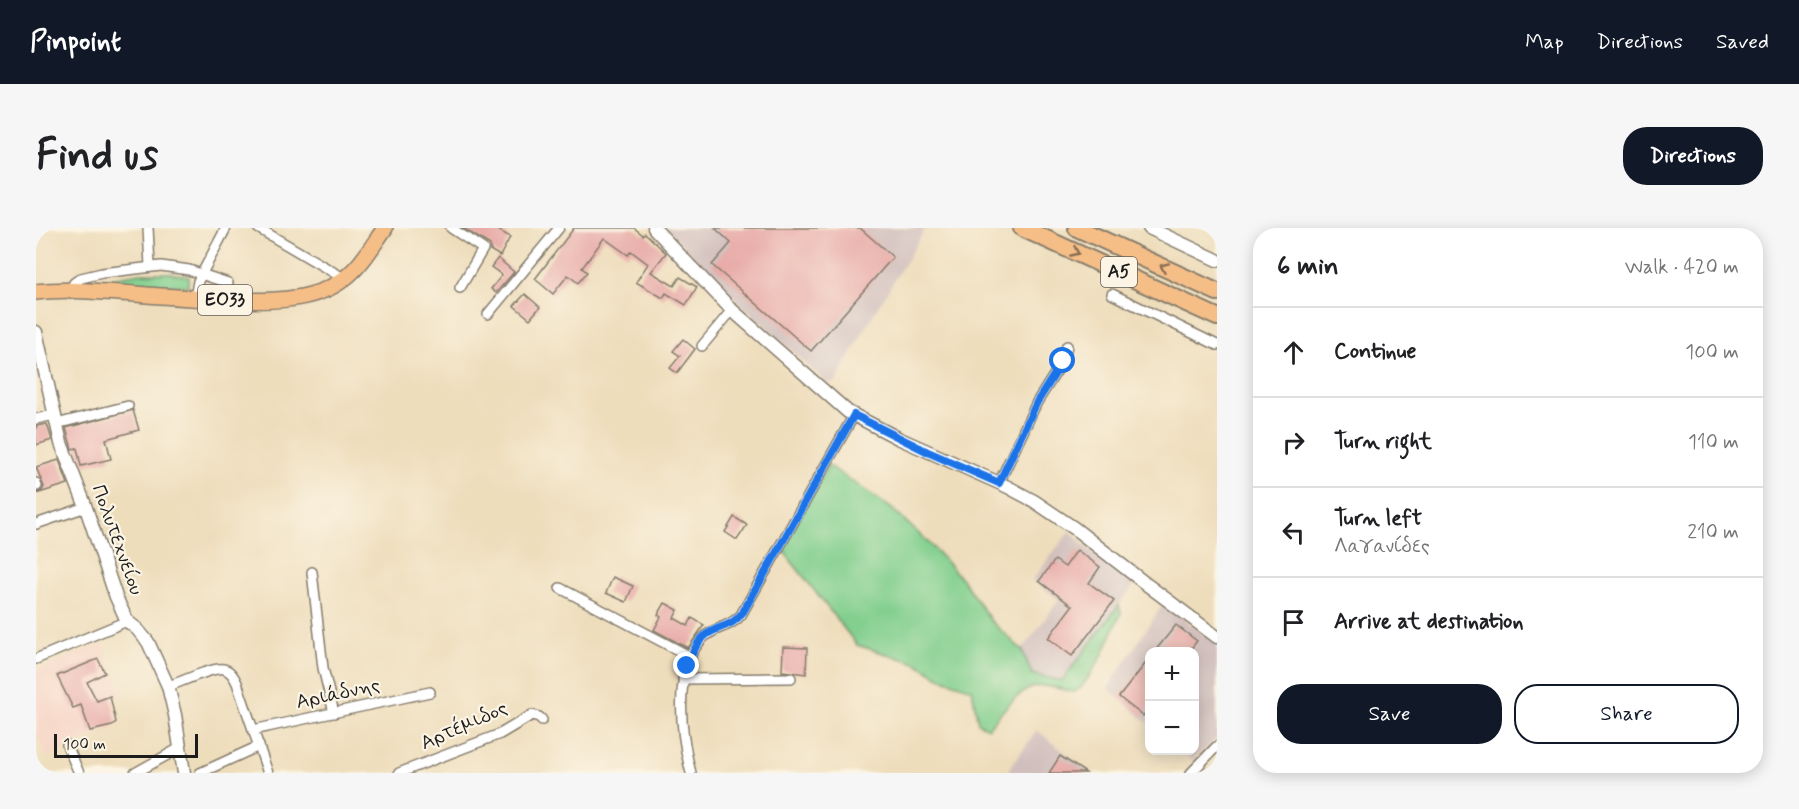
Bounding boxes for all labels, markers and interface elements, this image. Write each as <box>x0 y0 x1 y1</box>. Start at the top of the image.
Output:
text: Pinpoint <box>30 24 121 61</box>
text: Map <box>1525 28 1564 56</box>
text: Directions <box>1597 28 1683 56</box>
text: Saved <box>1716 28 1769 56</box>
button: Directions <box>1623 127 1763 185</box>
text: Find us <box>36 129 158 184</box>
one-way arrow <box>1069 245 1080 257</box>
text: 6 min <box>1277 250 1339 284</box>
text: Walk · 420 m <box>1625 254 1739 281</box>
road number: Α5 <box>1101 257 1137 287</box>
one-way arrow <box>1159 263 1170 275</box>
road number: ΕΟ33 <box>198 285 252 315</box>
icon: ahead <box>1277 336 1310 369</box>
text: Continue <box>1334 338 1416 366</box>
text: 100 m <box>1685 339 1739 366</box>
route start <box>1049 347 1075 373</box>
icon: right <box>1277 426 1310 459</box>
text: Turn right <box>1334 428 1432 456</box>
text: 110 m <box>1688 429 1739 456</box>
street label: Πολυτεχνείου <box>84 481 150 599</box>
text: Turn left <box>1334 505 1422 533</box>
icon: left <box>1277 516 1310 549</box>
text: 210 m <box>1687 519 1739 546</box>
text: Λαγανίδες <box>1334 533 1430 560</box>
icon: arrive <box>1277 606 1310 639</box>
text: Arrive at destination <box>1334 608 1524 636</box>
map controls <box>1145 647 1199 755</box>
button: + <box>1145 647 1199 701</box>
route end <box>673 652 699 678</box>
street label: Αριάδνης <box>294 672 383 716</box>
button: Save <box>1277 684 1502 744</box>
button: Share <box>1514 684 1739 744</box>
street label: Αρτέμιδος <box>416 695 512 757</box>
button: − <box>1145 701 1199 755</box>
scale bar <box>54 731 198 758</box>
text: 100 m <box>63 734 106 755</box>

